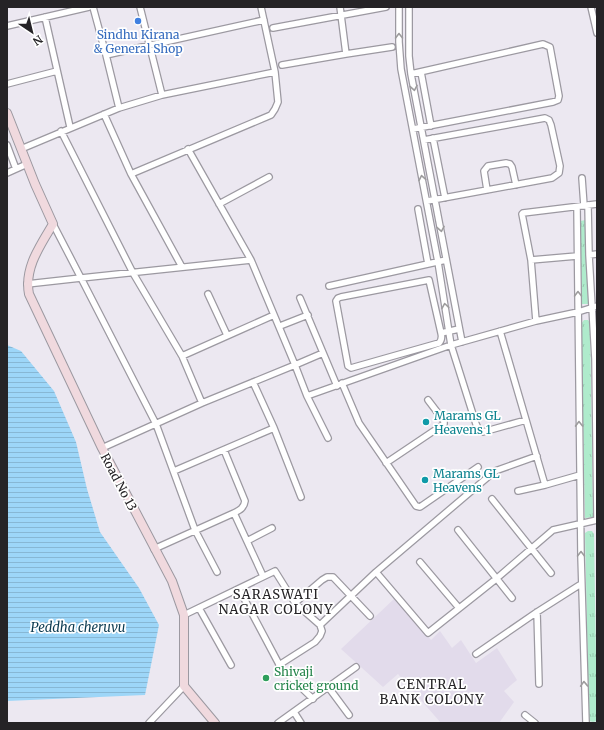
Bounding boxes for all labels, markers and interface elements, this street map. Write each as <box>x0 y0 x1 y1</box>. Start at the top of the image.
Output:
north arrow <box>12 12 52 52</box>
marker: Sindhu Kirana & General Shop <box>133 16 143 26</box>
place label: Sindhu Kirana & General Shop <box>93 27 183 56</box>
text: N <box>30 32 45 49</box>
one-way arrow <box>395 33 403 39</box>
one-way arrow <box>409 85 418 91</box>
one-way arrow <box>419 175 427 181</box>
one-way arrow <box>436 226 444 232</box>
one-way arrow <box>574 291 582 297</box>
one-way arrow <box>441 303 450 309</box>
place label: Marams GL Heavens 1 <box>434 408 501 437</box>
marker: Marams GL Heavens 1 <box>421 417 431 427</box>
one-way arrow <box>575 421 583 427</box>
street label: Road No 13 <box>98 451 140 513</box>
place label: Marams GL Heavens <box>433 466 500 495</box>
marker: Marams GL Heavens <box>420 475 430 485</box>
one-way arrow <box>577 551 585 557</box>
district label: SARASWATI NAGAR COLONY <box>218 586 334 618</box>
water label: Peddha cheruvu <box>31 619 126 636</box>
place label: Shivaji cricket ground <box>274 664 359 693</box>
marker: Shivaji cricket ground <box>261 673 271 683</box>
district label: CENTRAL BANK COLONY <box>379 676 485 708</box>
one-way arrow <box>580 681 588 687</box>

